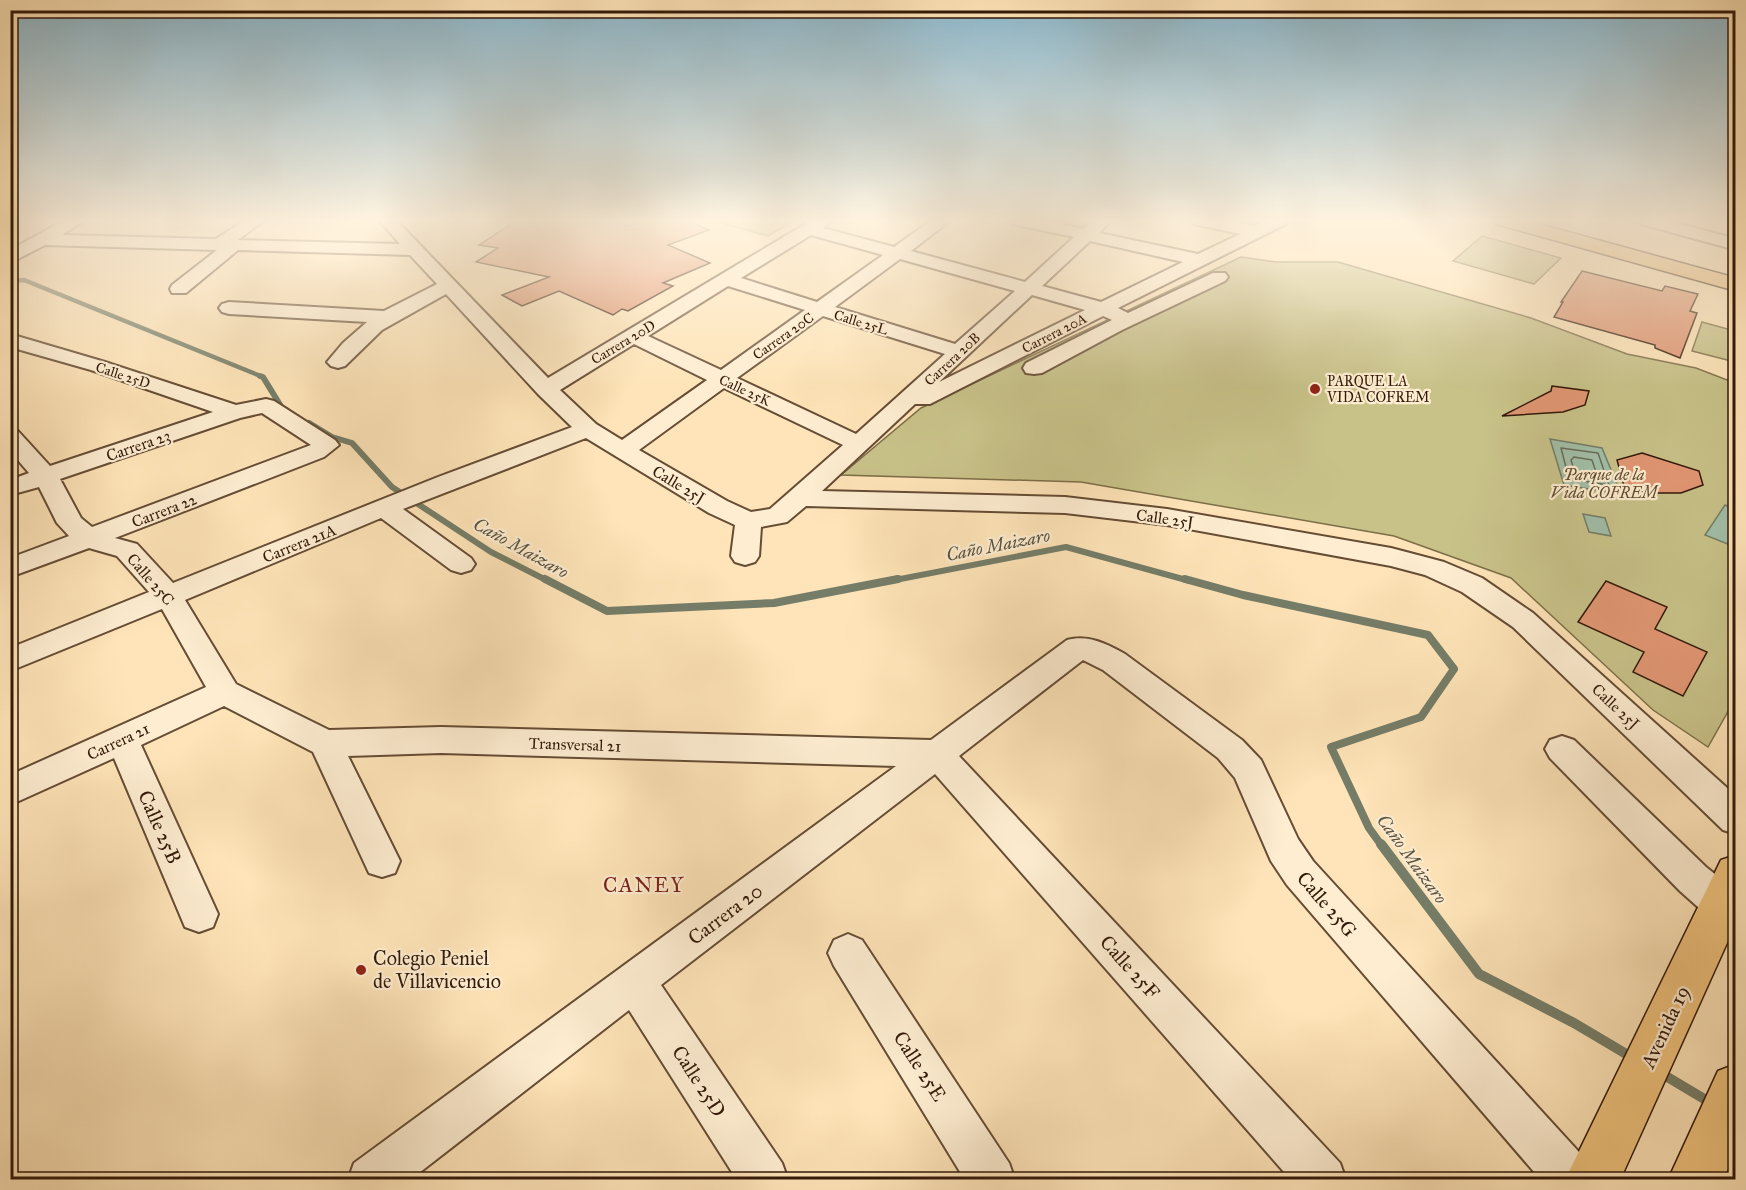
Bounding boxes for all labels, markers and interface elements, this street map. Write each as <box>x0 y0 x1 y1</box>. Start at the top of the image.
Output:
street label: Calle 25L <box>832 306 890 339</box>
street label: Carrera 20C <box>750 309 817 364</box>
street label: Carrera 20A <box>1019 310 1090 357</box>
street label: Carrera 20D <box>588 317 658 368</box>
street label: Carrera 20B <box>921 329 984 390</box>
street label: Calle 25D <box>94 359 152 392</box>
street label: Calle 25K <box>716 371 774 410</box>
place label: PARQUE LA VIDA COFREM <box>1326 373 1430 406</box>
marker: PARQUE LA VIDA COFREM <box>1308 382 1322 396</box>
street label: Carrera 23 <box>104 426 173 465</box>
street label: Calle 25J <box>648 461 709 509</box>
park label: Parque de la Vida COFREM <box>1551 465 1660 502</box>
street label: Carrera 22 <box>129 489 199 532</box>
street label: Calle 25J <box>1135 505 1196 533</box>
water label: Caño Maizaro <box>470 513 573 583</box>
street label: Carrera 21A <box>260 520 339 567</box>
water label: Caño Maizaro <box>944 524 1052 566</box>
street label: Calle 25C <box>123 550 178 609</box>
street label: Calle 25J <box>1587 680 1644 734</box>
street label: Carrera 21 <box>84 719 152 764</box>
street label: Transversal 21 <box>528 733 622 756</box>
street label: Calle 25B <box>133 787 187 867</box>
water label: Caño Maizaro <box>1372 810 1452 908</box>
street label: Calle 25G <box>1292 866 1362 942</box>
district label: CANEY <box>603 872 685 898</box>
street label: Carrera 20 <box>683 878 767 950</box>
street label: Calle 25F <box>1095 930 1165 1004</box>
place label: Colegio Peniel de Villavicencio <box>373 946 501 993</box>
marker: Colegio Peniel de Villavicencio <box>354 963 368 977</box>
street label: Avenida 19 <box>1635 982 1694 1073</box>
street label: Calle 25E <box>888 1026 952 1106</box>
street label: Calle 25D <box>667 1041 731 1121</box>

